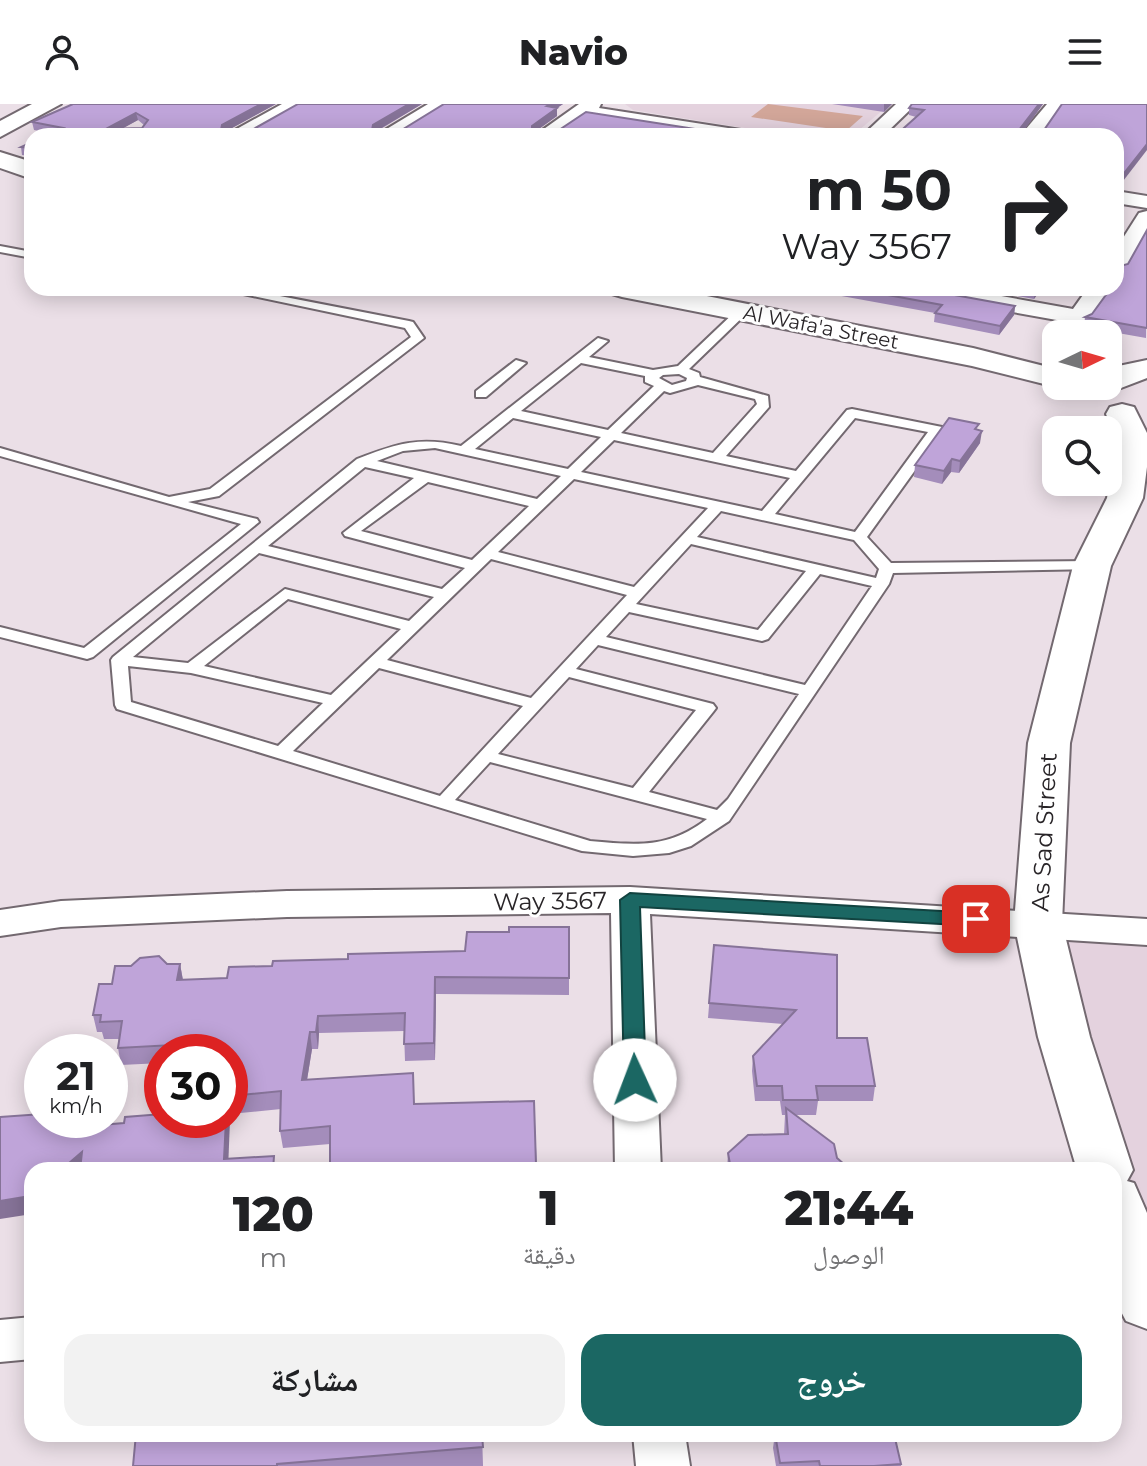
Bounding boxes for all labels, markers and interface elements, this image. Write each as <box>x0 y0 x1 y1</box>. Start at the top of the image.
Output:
icon: person <box>40 30 84 74</box>
text: Navio <box>519 30 628 74</box>
icon: menu <box>1063 30 1107 74</box>
text: 50 m <box>806 156 952 224</box>
icon: right <box>980 160 1084 264</box>
text: Way 3567 <box>781 224 952 268</box>
street label: Al Wafa'a Street <box>741 300 901 354</box>
north arrow <box>1042 320 1122 400</box>
map controls <box>1042 320 1122 496</box>
button: search <box>1042 416 1122 496</box>
street label: As Sad Street <box>1025 752 1063 912</box>
pin <box>942 885 1010 953</box>
street label: Way 3567 <box>493 886 607 916</box>
icon: arrive <box>954 897 998 941</box>
speed limit sign: 30 <box>144 1034 248 1138</box>
position arrow <box>593 1038 677 1122</box>
text: 21 <box>56 1051 96 1100</box>
text: km/h <box>49 1094 103 1118</box>
text: 1 <box>539 1179 559 1237</box>
text: 21:44 <box>784 1179 913 1237</box>
text: 120 <box>233 1185 314 1243</box>
text: دقيقة <box>523 1239 575 1271</box>
text: الوصول <box>813 1239 885 1271</box>
text: m <box>260 1242 287 1274</box>
button: مشاركة <box>64 1334 565 1426</box>
button: خروج <box>581 1334 1082 1426</box>

